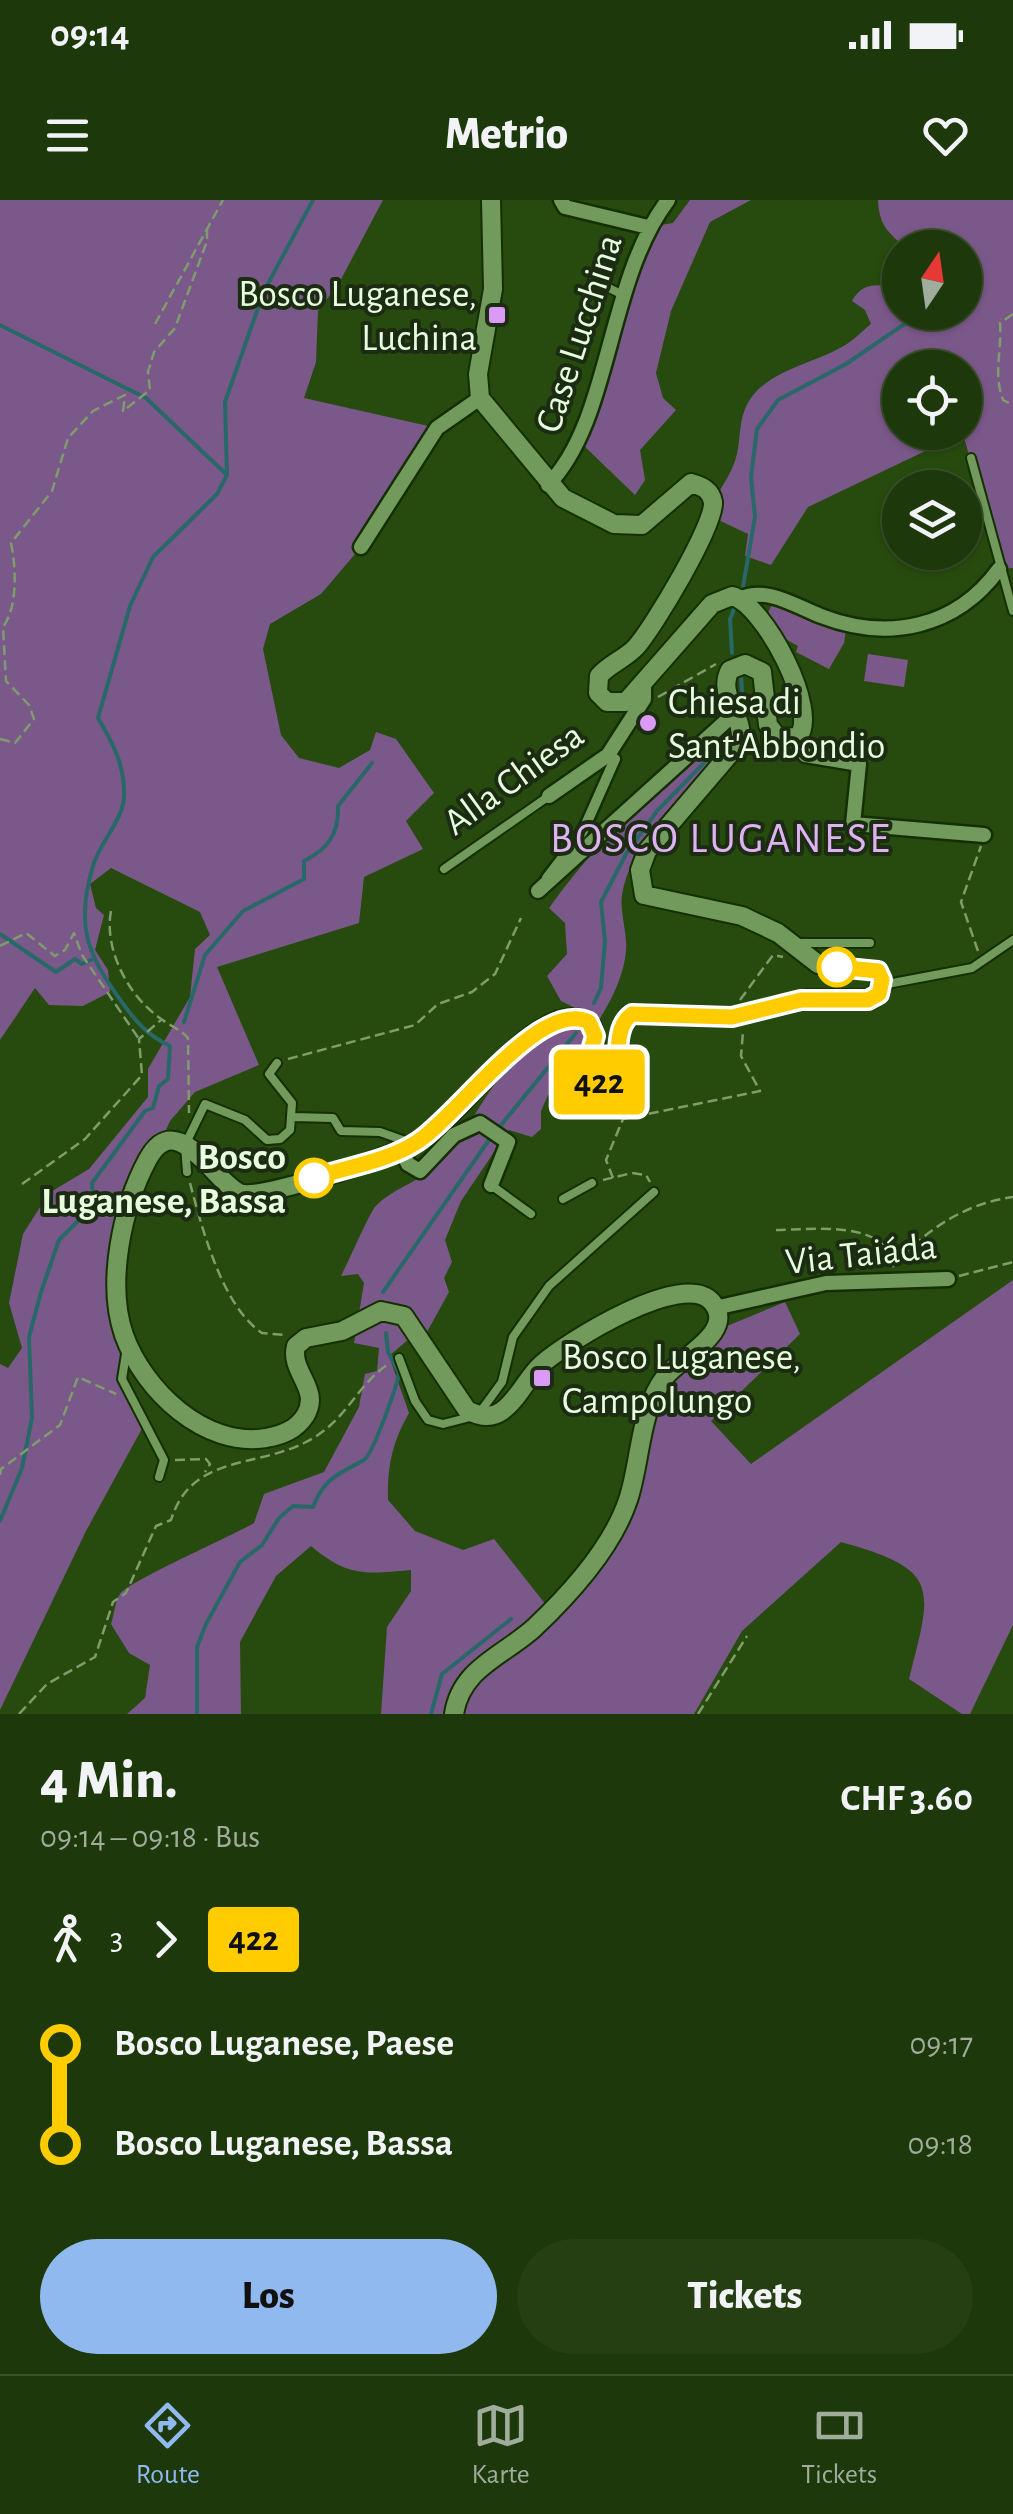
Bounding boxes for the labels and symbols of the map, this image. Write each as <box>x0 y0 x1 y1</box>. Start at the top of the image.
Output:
street label: Case Lucchina <box>530 230 630 437</box>
north arrow <box>882 230 982 330</box>
place label: Bosco Luganese, Luchina <box>238 276 477 358</box>
marker: Bosco Luganese, Luchina <box>486 304 508 326</box>
place label: Chiesa di Sant'Abbondio <box>668 684 885 766</box>
marker: Chiesa di Sant'Abbondio <box>637 712 659 734</box>
street label: Alla Chiesa <box>437 717 591 843</box>
district label: BOSCO LUGANESE <box>550 818 892 860</box>
unlabelled marker <box>818 948 856 986</box>
line badge: 422 <box>542 1050 656 1114</box>
place label: Bosco Luganese, Bassa <box>41 1139 286 1221</box>
marker: Bosco Luganese, Bassa <box>295 1159 333 1197</box>
street label: Via Taiáda <box>784 1228 939 1282</box>
place label: Bosco Luganese, Campolungo <box>562 1339 801 1421</box>
marker: Bosco Luganese, Campolungo <box>531 1367 553 1389</box>

